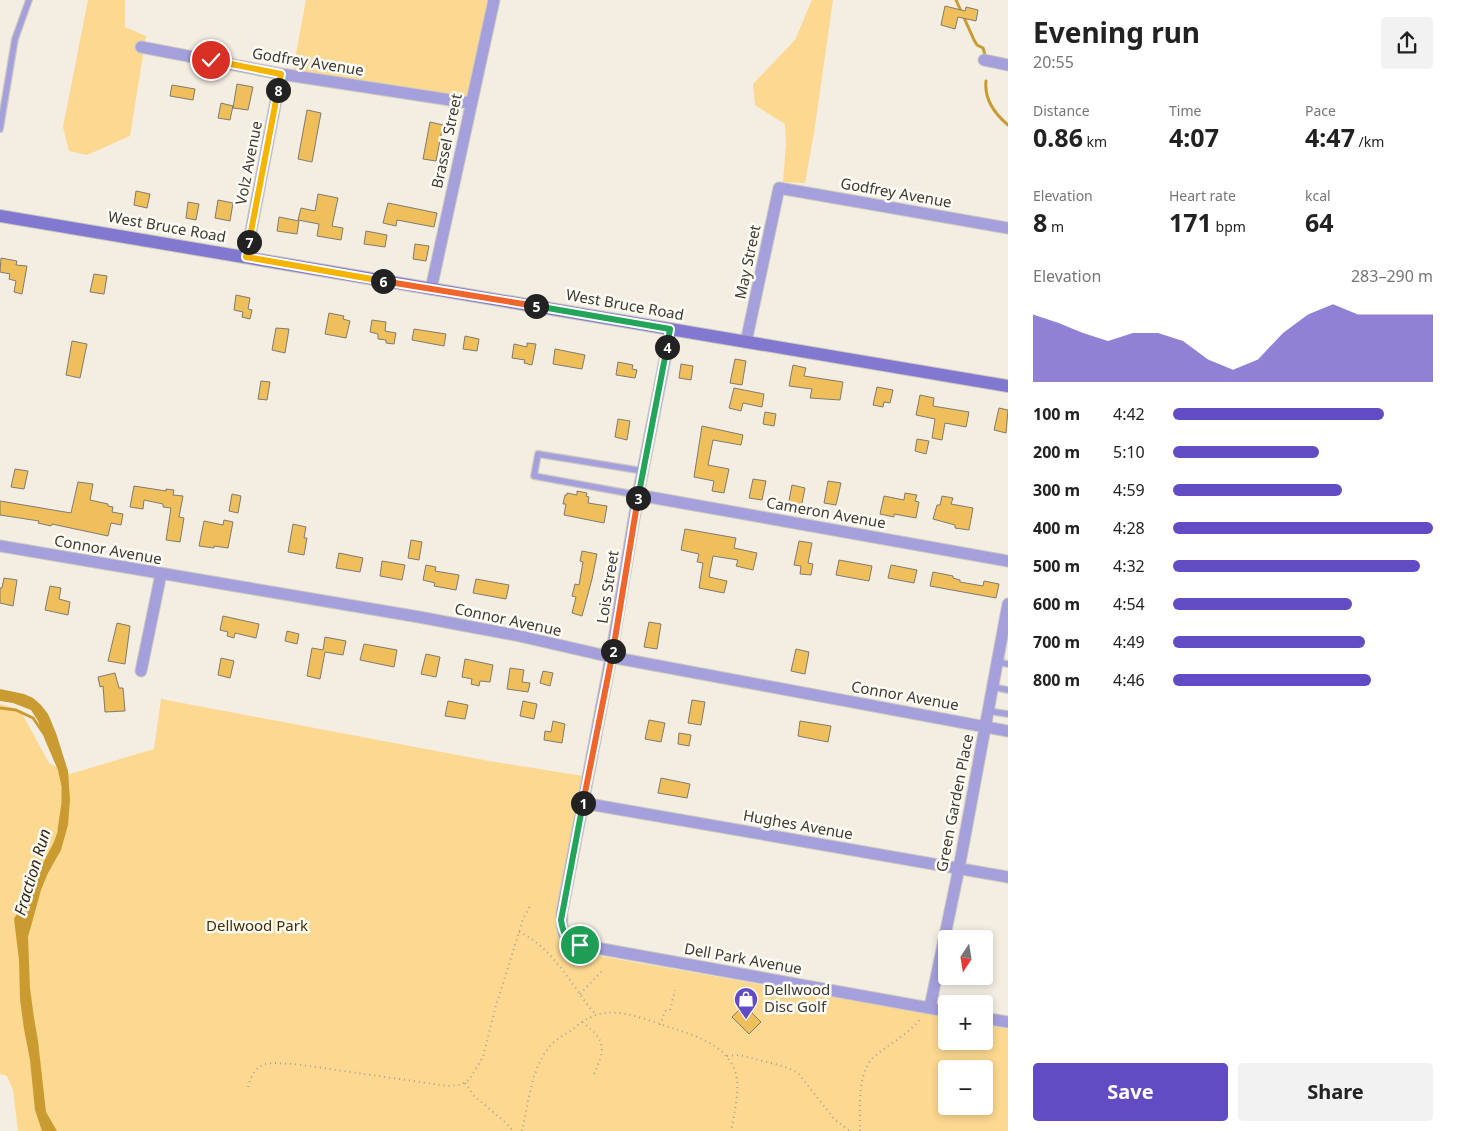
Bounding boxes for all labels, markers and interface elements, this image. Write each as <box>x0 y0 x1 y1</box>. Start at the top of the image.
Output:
text: Evening run <box>1033 13 1200 51</box>
button: share <box>1381 17 1433 69</box>
pin <box>190 39 232 81</box>
street label: Godfrey Avenue <box>251 42 365 80</box>
icon: check <box>197 46 225 74</box>
text: 20:55 <box>1033 51 1074 73</box>
pin: 8 <box>266 78 290 102</box>
text: 8 <box>274 81 283 100</box>
street label: Brassel Street <box>426 91 466 190</box>
text: Distance <box>1033 101 1090 120</box>
text: Time <box>1169 101 1201 120</box>
text: Pace <box>1305 101 1336 120</box>
street label: Volz Avenue <box>230 119 266 207</box>
text: 0.86 <box>1033 120 1083 154</box>
text: 4:07 <box>1169 120 1219 154</box>
text: 4:47 <box>1305 120 1355 154</box>
text: km <box>1083 132 1107 151</box>
text: /km <box>1355 132 1384 151</box>
street label: Godfrey Avenue <box>839 172 953 212</box>
text: Elevation <box>1033 186 1093 205</box>
text: Heart rate <box>1169 186 1236 205</box>
text: kcal <box>1305 186 1331 205</box>
text: 8 <box>1033 205 1047 239</box>
text: 171 <box>1169 205 1212 239</box>
text: 64 <box>1305 205 1334 239</box>
street label: West Bruce Road <box>107 206 228 246</box>
text: m <box>1047 217 1064 236</box>
text: bpm <box>1212 217 1246 236</box>
street label: May Street <box>729 222 765 301</box>
pin: 7 <box>236 230 262 254</box>
text: 7 <box>245 233 254 252</box>
text: Elevation <box>1033 265 1101 287</box>
text: 283–290 m <box>1351 265 1433 287</box>
pin: 6 <box>370 268 396 294</box>
text: 6 <box>379 272 388 291</box>
street label: West Bruce Road <box>565 284 686 324</box>
pin: 5 <box>524 294 548 318</box>
text: 5 <box>532 297 541 316</box>
pin: 4 <box>654 334 680 360</box>
text: 4 <box>663 338 672 357</box>
text: 100 m <box>1033 403 1080 425</box>
text: 4:42 <box>1113 403 1145 425</box>
text: 200 m <box>1033 441 1080 463</box>
text: 5:10 <box>1113 441 1145 463</box>
text: 300 m <box>1033 479 1080 501</box>
text: 4:59 <box>1113 479 1145 501</box>
pin: 3 <box>626 486 650 510</box>
text: 3 <box>634 489 643 508</box>
street label: Cameron Avenue <box>765 492 888 532</box>
text: 400 m <box>1033 517 1080 539</box>
text: 4:28 <box>1113 517 1145 539</box>
street label: Connor Avenue <box>53 530 164 568</box>
street label: Lois Street <box>591 548 623 625</box>
text: 500 m <box>1033 555 1080 577</box>
text: 4:32 <box>1113 555 1145 577</box>
text: 600 m <box>1033 593 1080 615</box>
text: 4:54 <box>1113 593 1145 615</box>
street label: Connor Avenue <box>453 598 564 640</box>
text: 700 m <box>1033 631 1080 653</box>
text: 4:49 <box>1113 631 1145 653</box>
pin: 2 <box>600 638 626 664</box>
text: 2 <box>609 642 618 661</box>
text: 800 m <box>1033 669 1080 691</box>
text: 4:46 <box>1113 669 1145 691</box>
street label: Connor Avenue <box>850 676 961 714</box>
street label: Green Garden Place <box>931 732 977 873</box>
pin: 1 <box>570 790 596 816</box>
text: 1 <box>579 794 588 813</box>
street label: Hughes Avenue <box>742 805 855 844</box>
water label: Fraction Run <box>8 826 56 918</box>
park label: Dellwood Park <box>206 915 308 935</box>
pin <box>559 924 601 966</box>
north arrow <box>938 930 992 985</box>
map controls <box>938 930 993 1115</box>
icon: arrive <box>566 931 594 959</box>
street label: Dell Park Avenue <box>683 938 804 978</box>
place label: Dellwood Disc Golf <box>764 979 830 1016</box>
shop icon: Dellwood Disc Golf <box>733 986 759 1020</box>
button: + <box>938 995 993 1050</box>
button: − <box>938 1060 993 1115</box>
button: Save <box>1033 1063 1228 1121</box>
button: Share <box>1238 1063 1433 1121</box>

